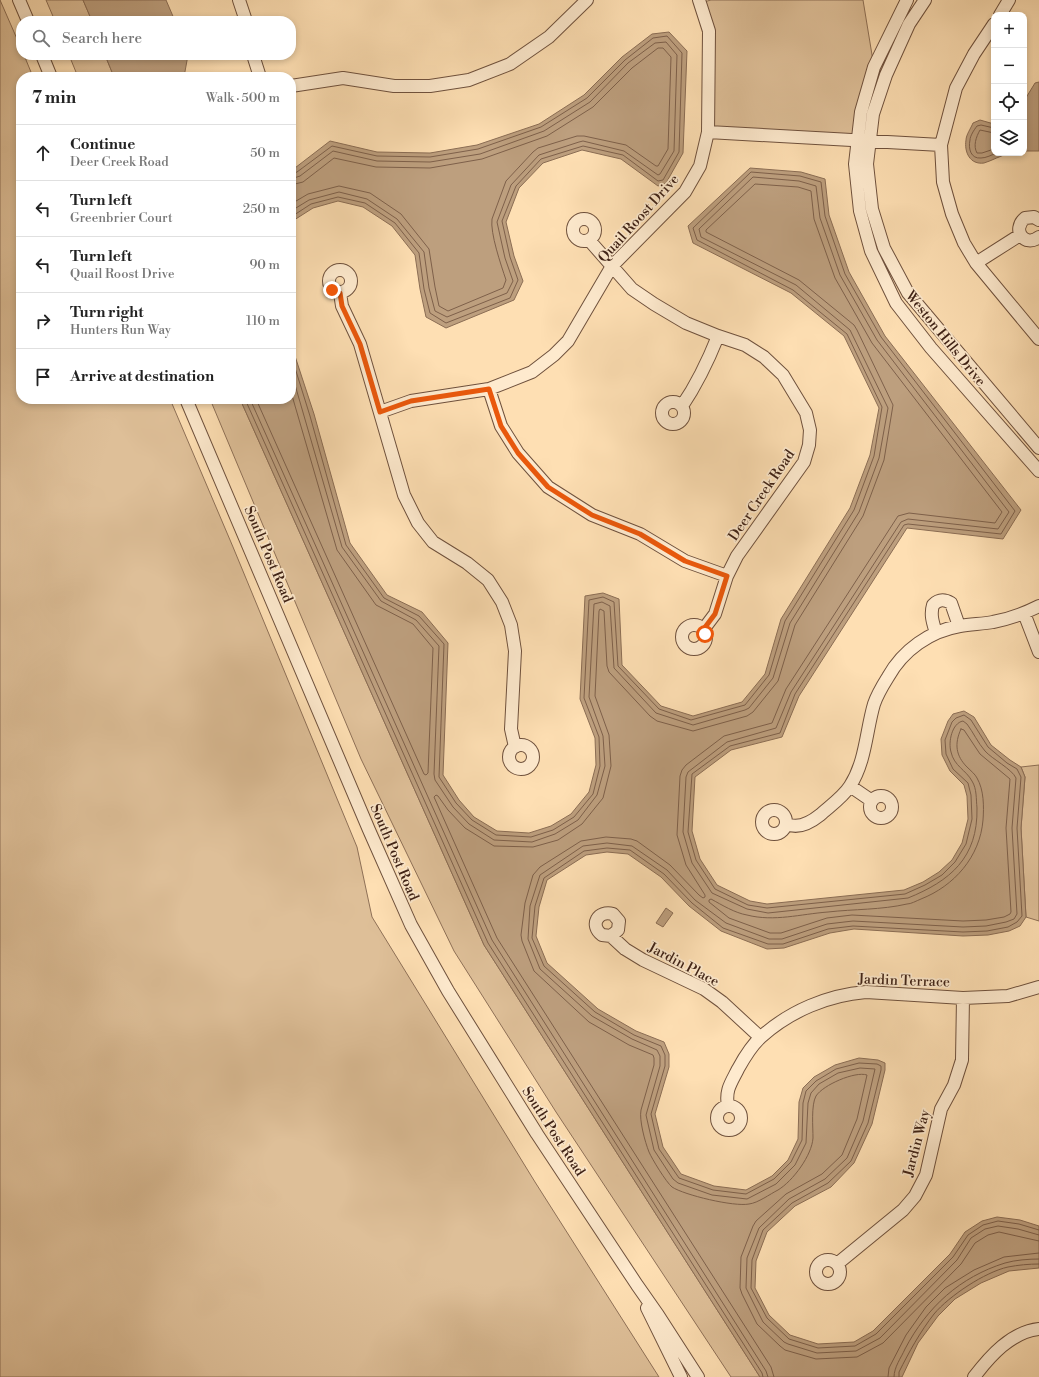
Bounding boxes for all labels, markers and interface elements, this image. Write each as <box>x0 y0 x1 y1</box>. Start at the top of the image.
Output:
map controls <box>991 12 1027 156</box>
button: + <box>991 12 1027 48</box>
search box <box>16 16 296 60</box>
icon: search <box>30 27 52 49</box>
text: Search here <box>62 29 142 48</box>
button: − <box>991 48 1027 84</box>
button: locate <box>991 84 1027 120</box>
text: 7 min <box>32 87 76 109</box>
text: Walk · 500 m <box>206 90 280 106</box>
button: layers <box>991 120 1027 156</box>
text: Continue <box>70 135 135 154</box>
icon: ahead <box>32 142 54 164</box>
text: 50 m <box>250 145 280 161</box>
text: Deer Creek Road <box>70 154 169 170</box>
street label: Quail Roost Drive <box>594 171 683 267</box>
text: Turn left <box>70 191 132 210</box>
icon: left <box>32 198 54 220</box>
text: 250 m <box>243 201 280 217</box>
text: Greenbrier Court <box>70 210 173 226</box>
text: Turn left <box>70 247 132 266</box>
icon: left <box>32 254 54 276</box>
text: 90 m <box>249 257 280 273</box>
text: Quail Roost Drive <box>70 266 175 282</box>
route end <box>323 281 341 299</box>
street label: Weston Hills Drive <box>901 286 989 390</box>
text: Turn right <box>70 303 144 322</box>
icon: right <box>32 310 54 332</box>
text: 110 m <box>246 313 280 329</box>
text: Hunters Run Way <box>70 322 171 338</box>
icon: arrive <box>32 366 54 388</box>
text: Arrive at destination <box>70 367 214 386</box>
street label: Deer Creek Road <box>725 446 799 545</box>
street label: South Post Road <box>240 503 297 605</box>
route start <box>696 625 714 643</box>
street label: South Post Road <box>366 801 423 903</box>
street label: Jardin Place <box>644 938 722 991</box>
street label: Jardin Terrace <box>857 970 950 992</box>
street label: South Post Road <box>517 1083 589 1180</box>
street label: Jardin Way <box>899 1108 935 1180</box>

